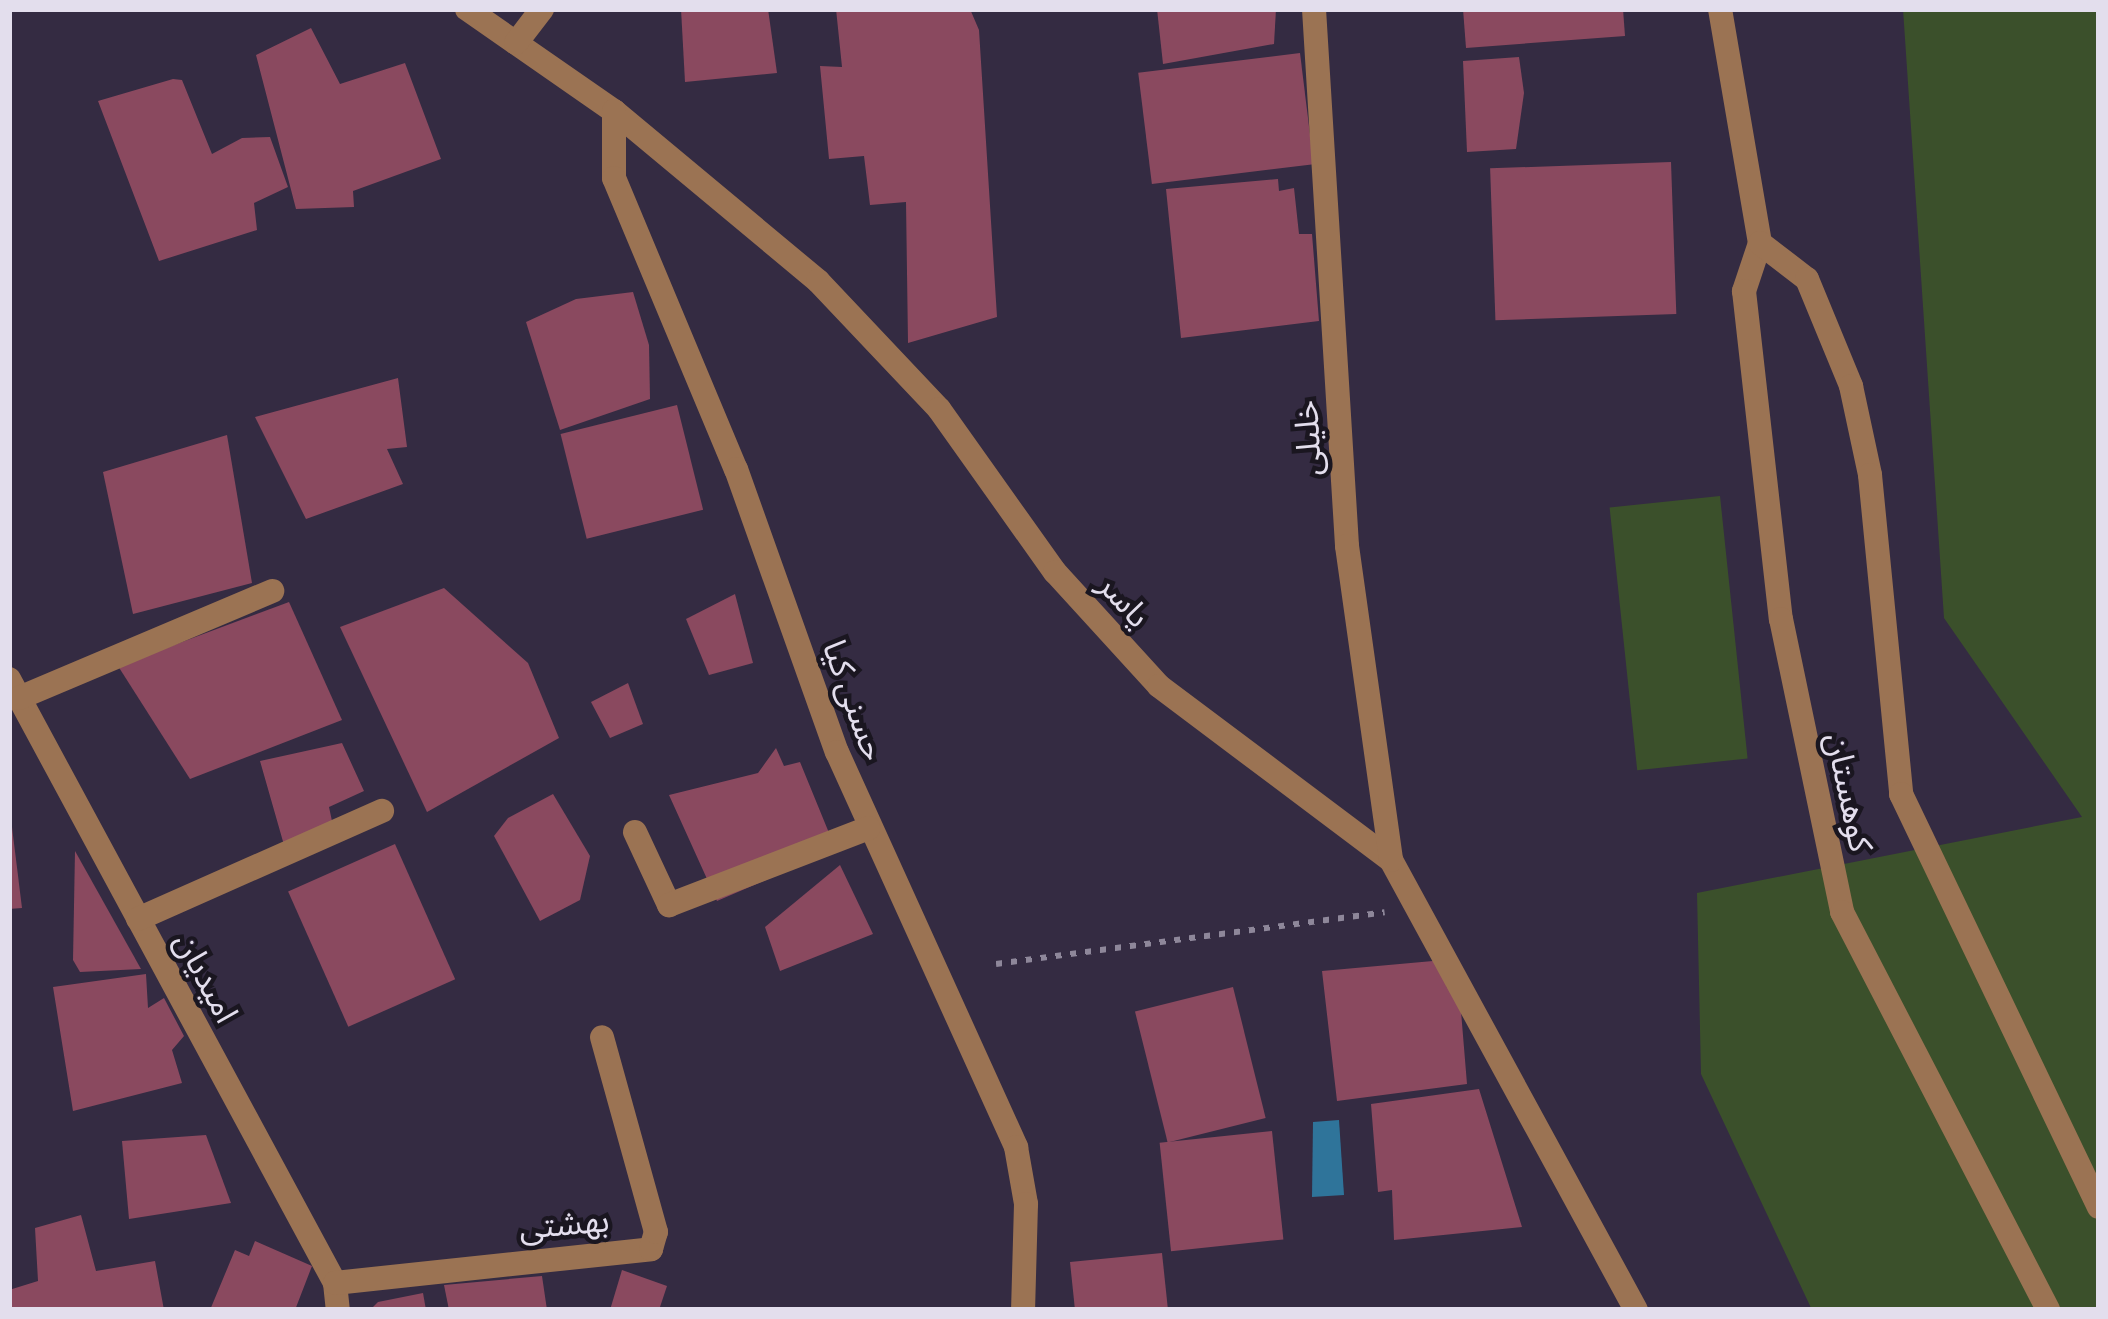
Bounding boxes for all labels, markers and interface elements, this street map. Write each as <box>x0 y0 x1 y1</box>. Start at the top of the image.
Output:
street label: خلیلی <box>1285 399 1329 477</box>
street label: یاسر <box>1091 565 1159 635</box>
street label: حسنی کیا <box>815 634 895 766</box>
street label: کوهستان <box>1818 729 1882 855</box>
street label: امیدیان <box>167 925 247 1029</box>
street label: بهشتی <box>517 1199 611 1247</box>

